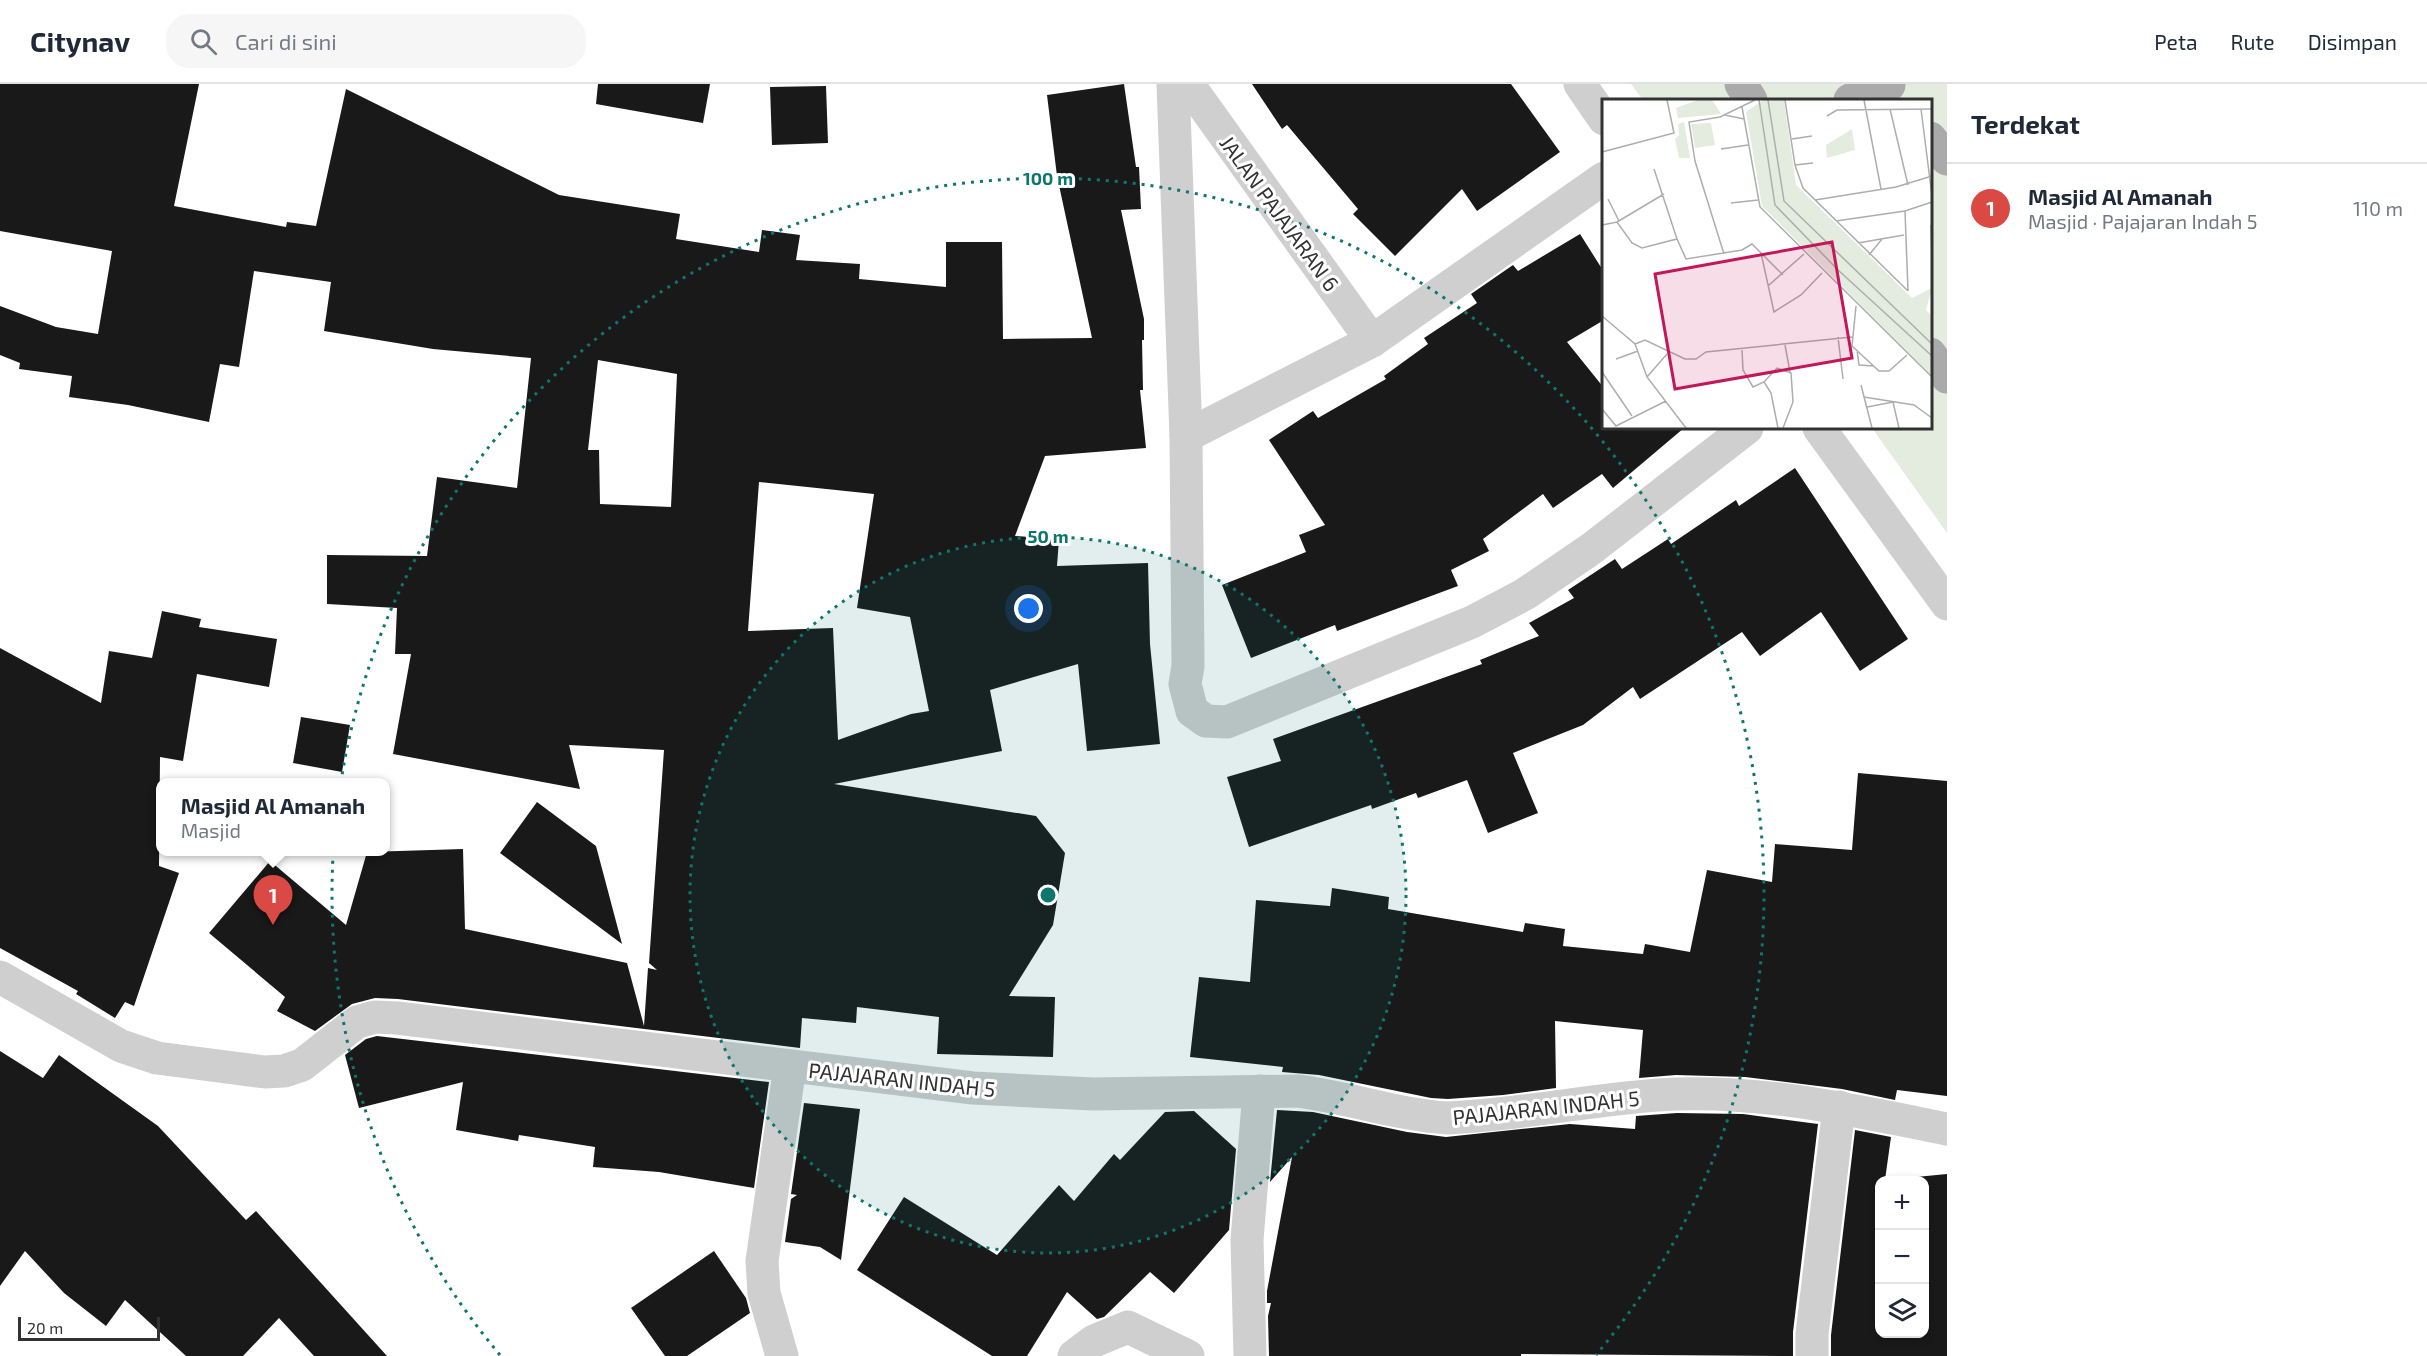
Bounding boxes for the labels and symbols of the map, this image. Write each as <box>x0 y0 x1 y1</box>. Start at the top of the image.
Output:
inset map <box>1602 99 1932 429</box>
street label: JALAN PAJAJARAN 6 <box>1215 130 1345 296</box>
text: 100 m <box>1023 167 1073 189</box>
text: 50 m <box>1027 525 1069 547</box>
your location <box>1014 594 1043 623</box>
pin: 1 <box>254 876 292 925</box>
centre of rings <box>1038 885 1058 905</box>
street label: PAJAJARAN INDAH 5 <box>807 1057 997 1101</box>
street label: PAJAJARAN INDAH 5 <box>1451 1085 1641 1129</box>
scale bar <box>18 1314 160 1342</box>

